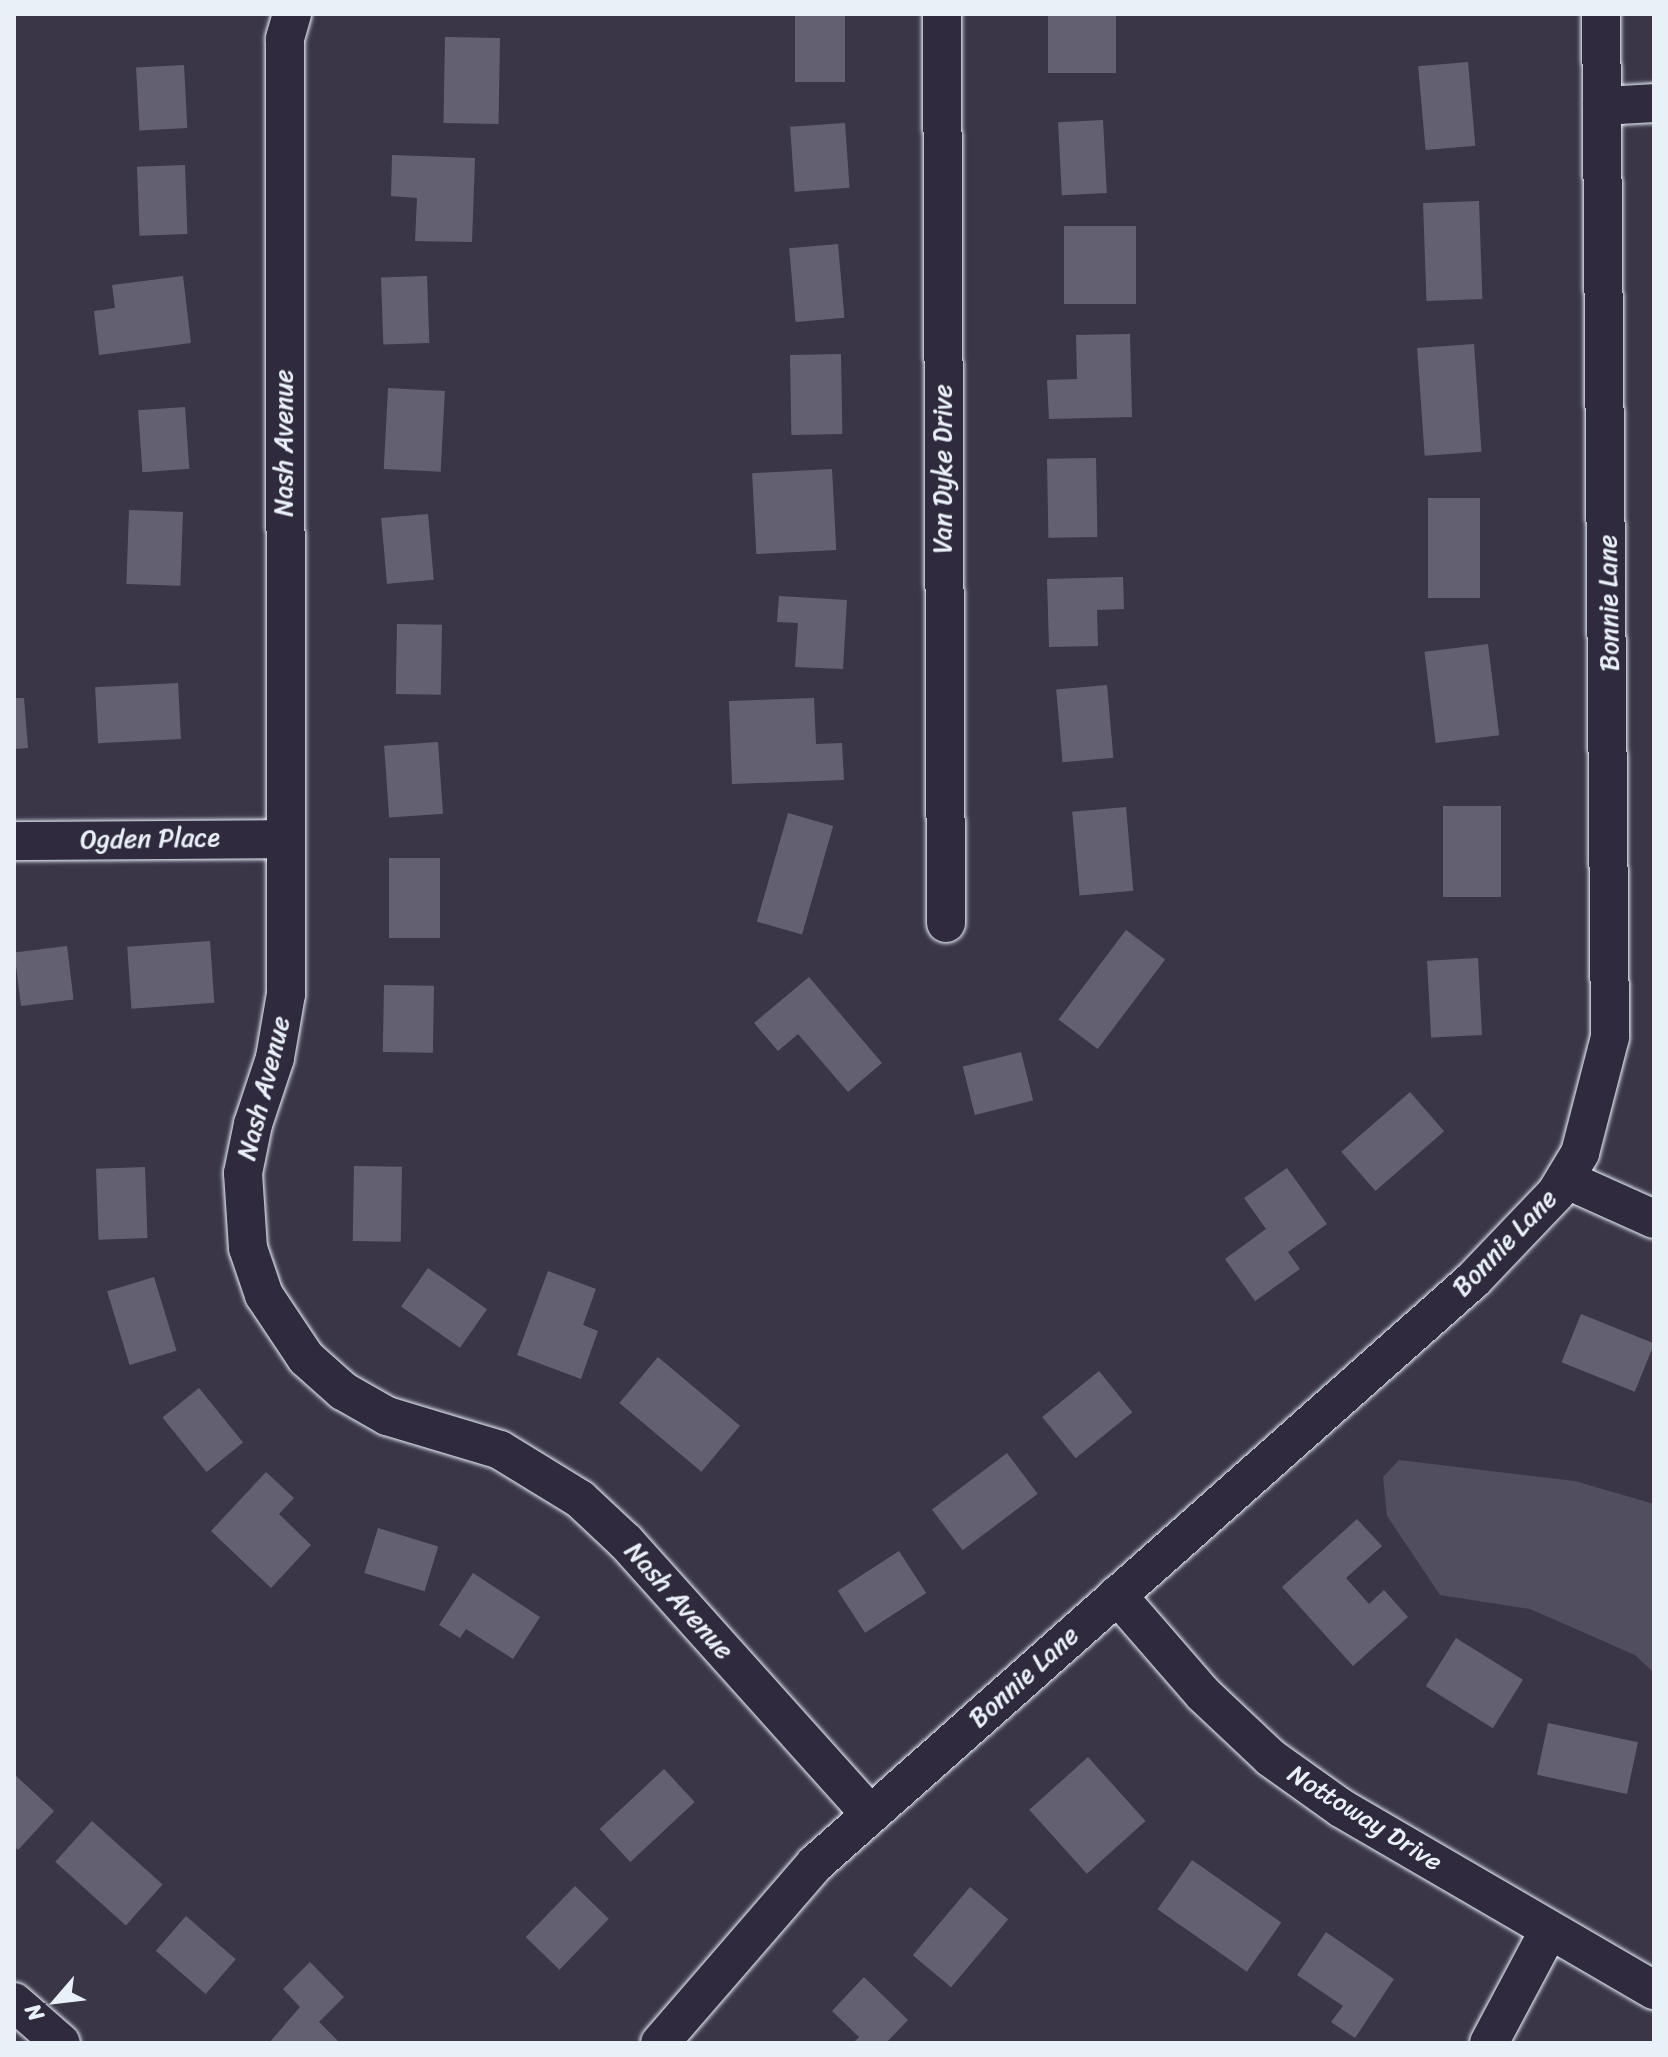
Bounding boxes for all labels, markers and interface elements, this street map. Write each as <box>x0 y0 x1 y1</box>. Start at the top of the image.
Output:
street label: Nash Avenue <box>268 370 300 516</box>
street label: Van Dyke Drive <box>927 384 959 554</box>
street label: Bonnie Lane <box>1592 534 1626 672</box>
street label: Ogden Place <box>79 822 221 856</box>
street label: Nash Avenue <box>231 1013 297 1163</box>
street label: Bonnie Lane <box>1446 1183 1564 1303</box>
street label: Nash Avenue <box>618 1536 740 1666</box>
street label: Bonnie Lane <box>963 1620 1085 1734</box>
street label: Nottoway Drive <box>1282 1758 1448 1878</box>
north arrow <box>16 1961 96 2041</box>
text: N <box>14 1997 55 2028</box>

